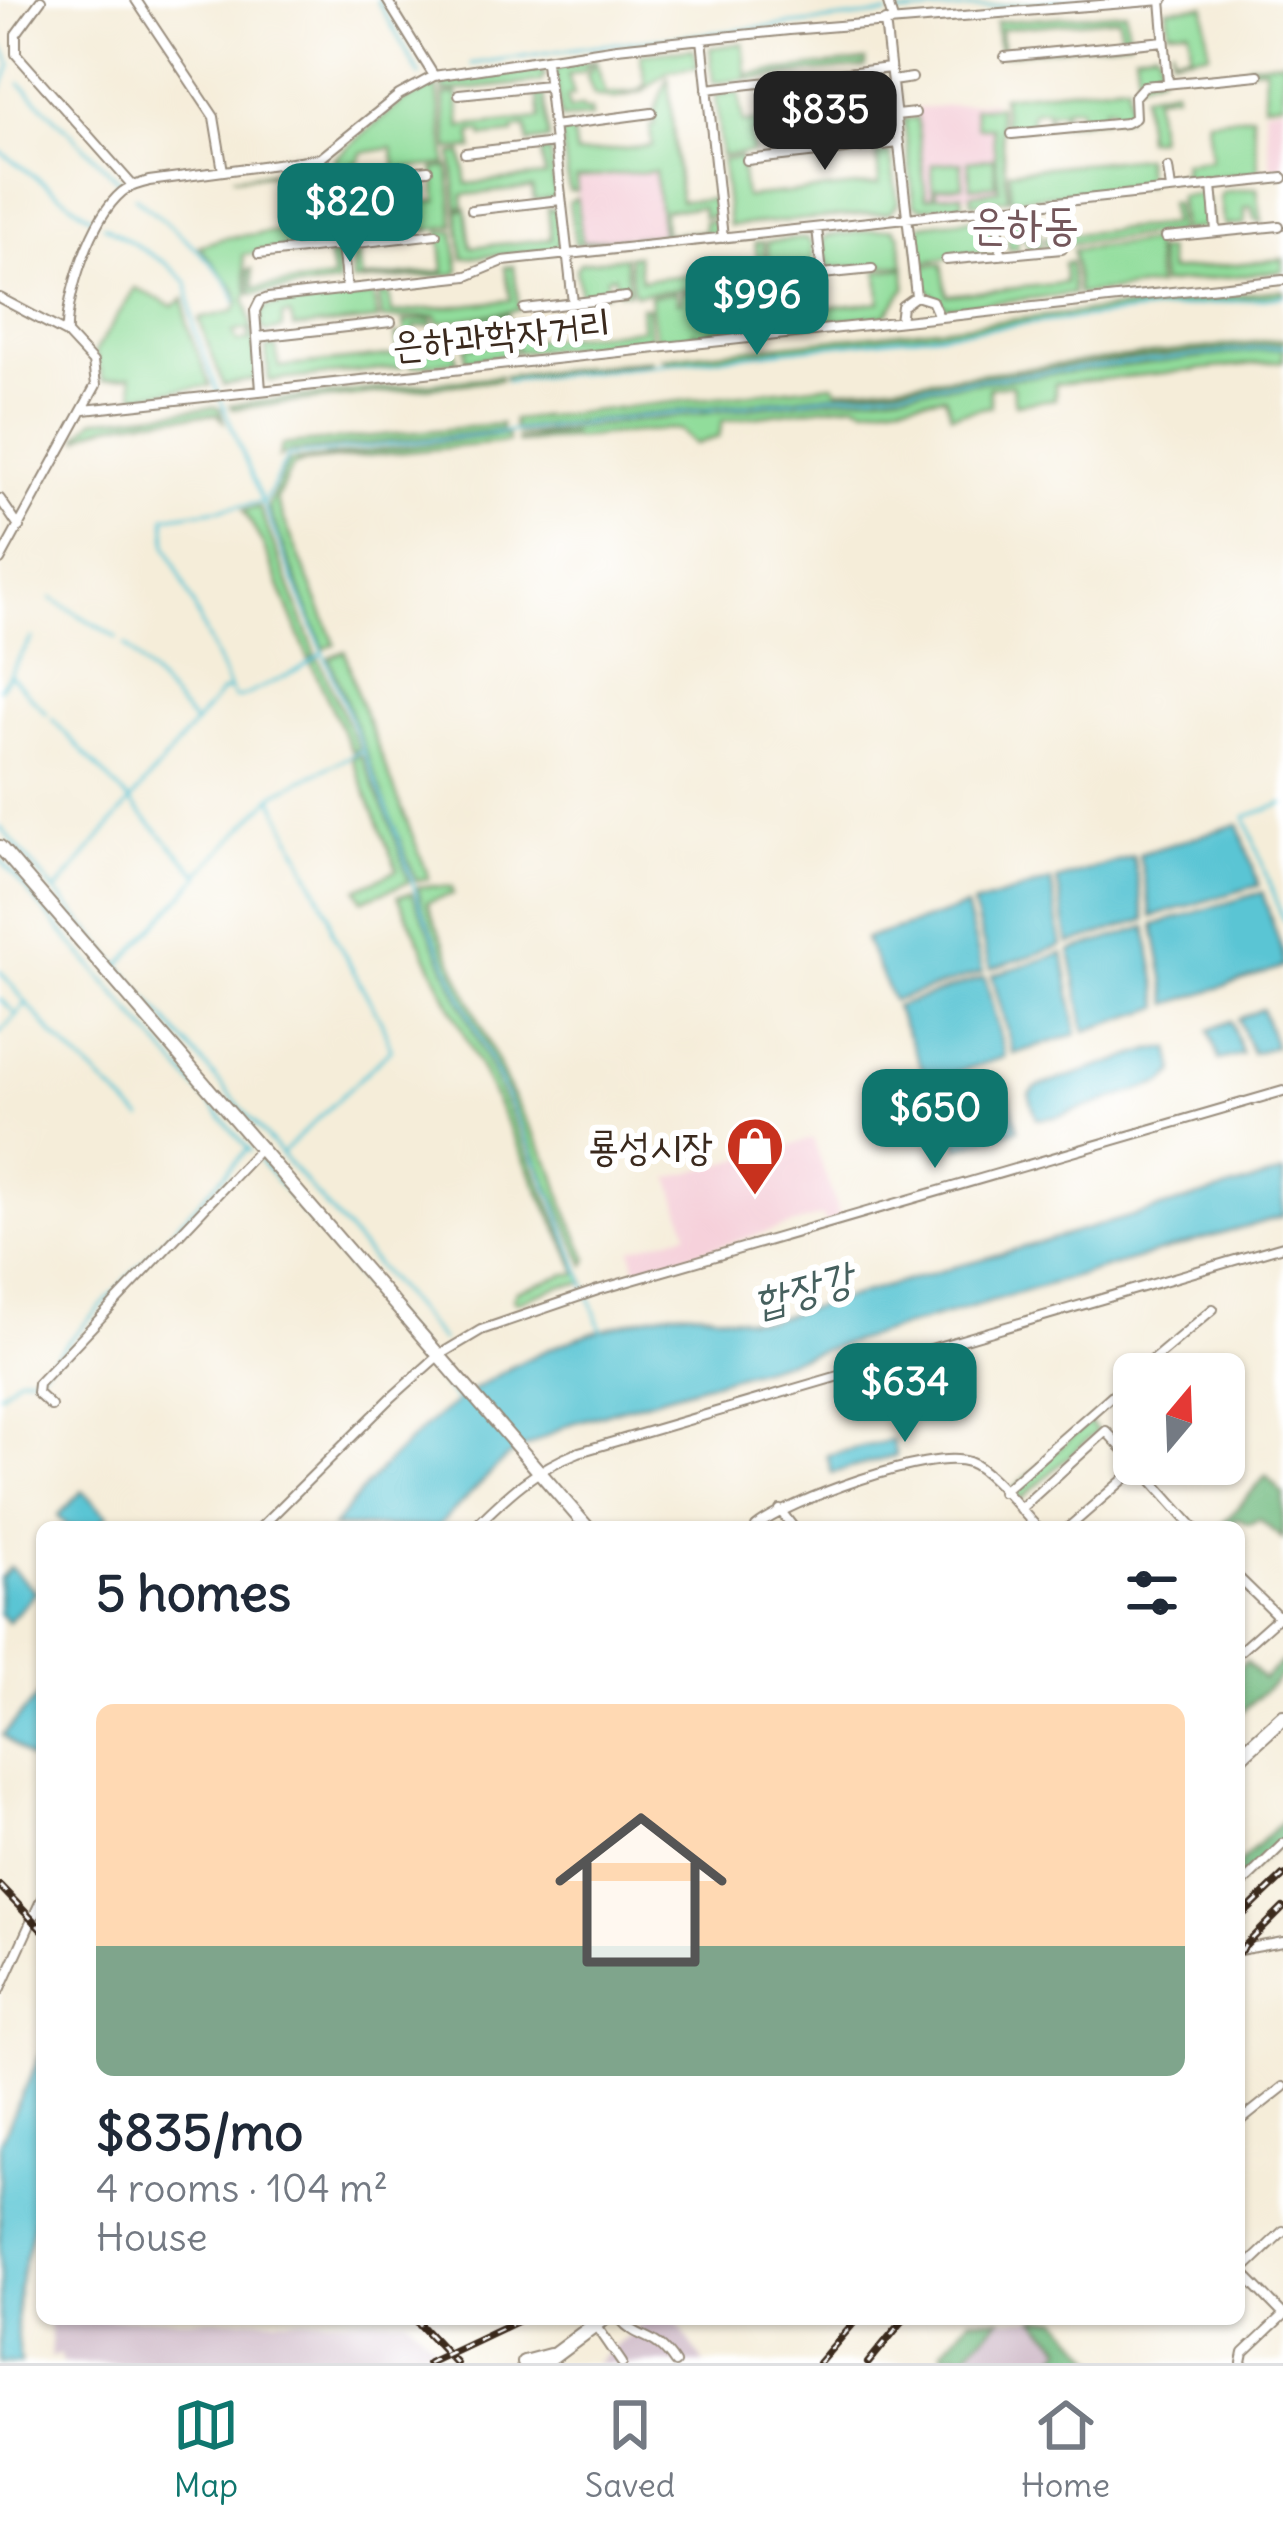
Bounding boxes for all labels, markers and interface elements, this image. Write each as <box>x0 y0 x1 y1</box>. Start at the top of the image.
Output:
pin: $835 <box>754 71 896 173</box>
text: $835 <box>781 85 869 134</box>
pin: $820 <box>279 163 421 265</box>
text: $820 <box>304 177 396 226</box>
district label: 은하동 <box>971 195 1079 251</box>
pin: $996 <box>686 256 828 358</box>
text: $996 <box>713 270 801 319</box>
street label: 은하과학자거리 <box>389 298 613 370</box>
pin: $650 <box>864 1069 1006 1171</box>
text: $650 <box>889 1083 981 1132</box>
shop icon: 룡성시장 <box>724 1115 786 1197</box>
place label: 룡성시장 <box>587 1122 713 1171</box>
water label: 합장강 <box>747 1250 863 1327</box>
pin: $634 <box>834 1343 976 1445</box>
north arrow <box>1113 1353 1245 1485</box>
map controls <box>1113 1353 1245 1485</box>
text: $634 <box>861 1357 949 1406</box>
icon: filters <box>1119 1560 1185 1626</box>
text: 5 homes <box>96 1561 291 1625</box>
icon: home <box>533 1782 749 1998</box>
text: $835/mo <box>96 2100 303 2164</box>
text: 4 rooms · 104 m² <box>96 2164 388 2213</box>
text: House <box>96 2213 207 2262</box>
tab: Map <box>173 2392 239 2506</box>
tab: Saved <box>585 2392 675 2506</box>
tab: Home <box>1021 2392 1110 2506</box>

